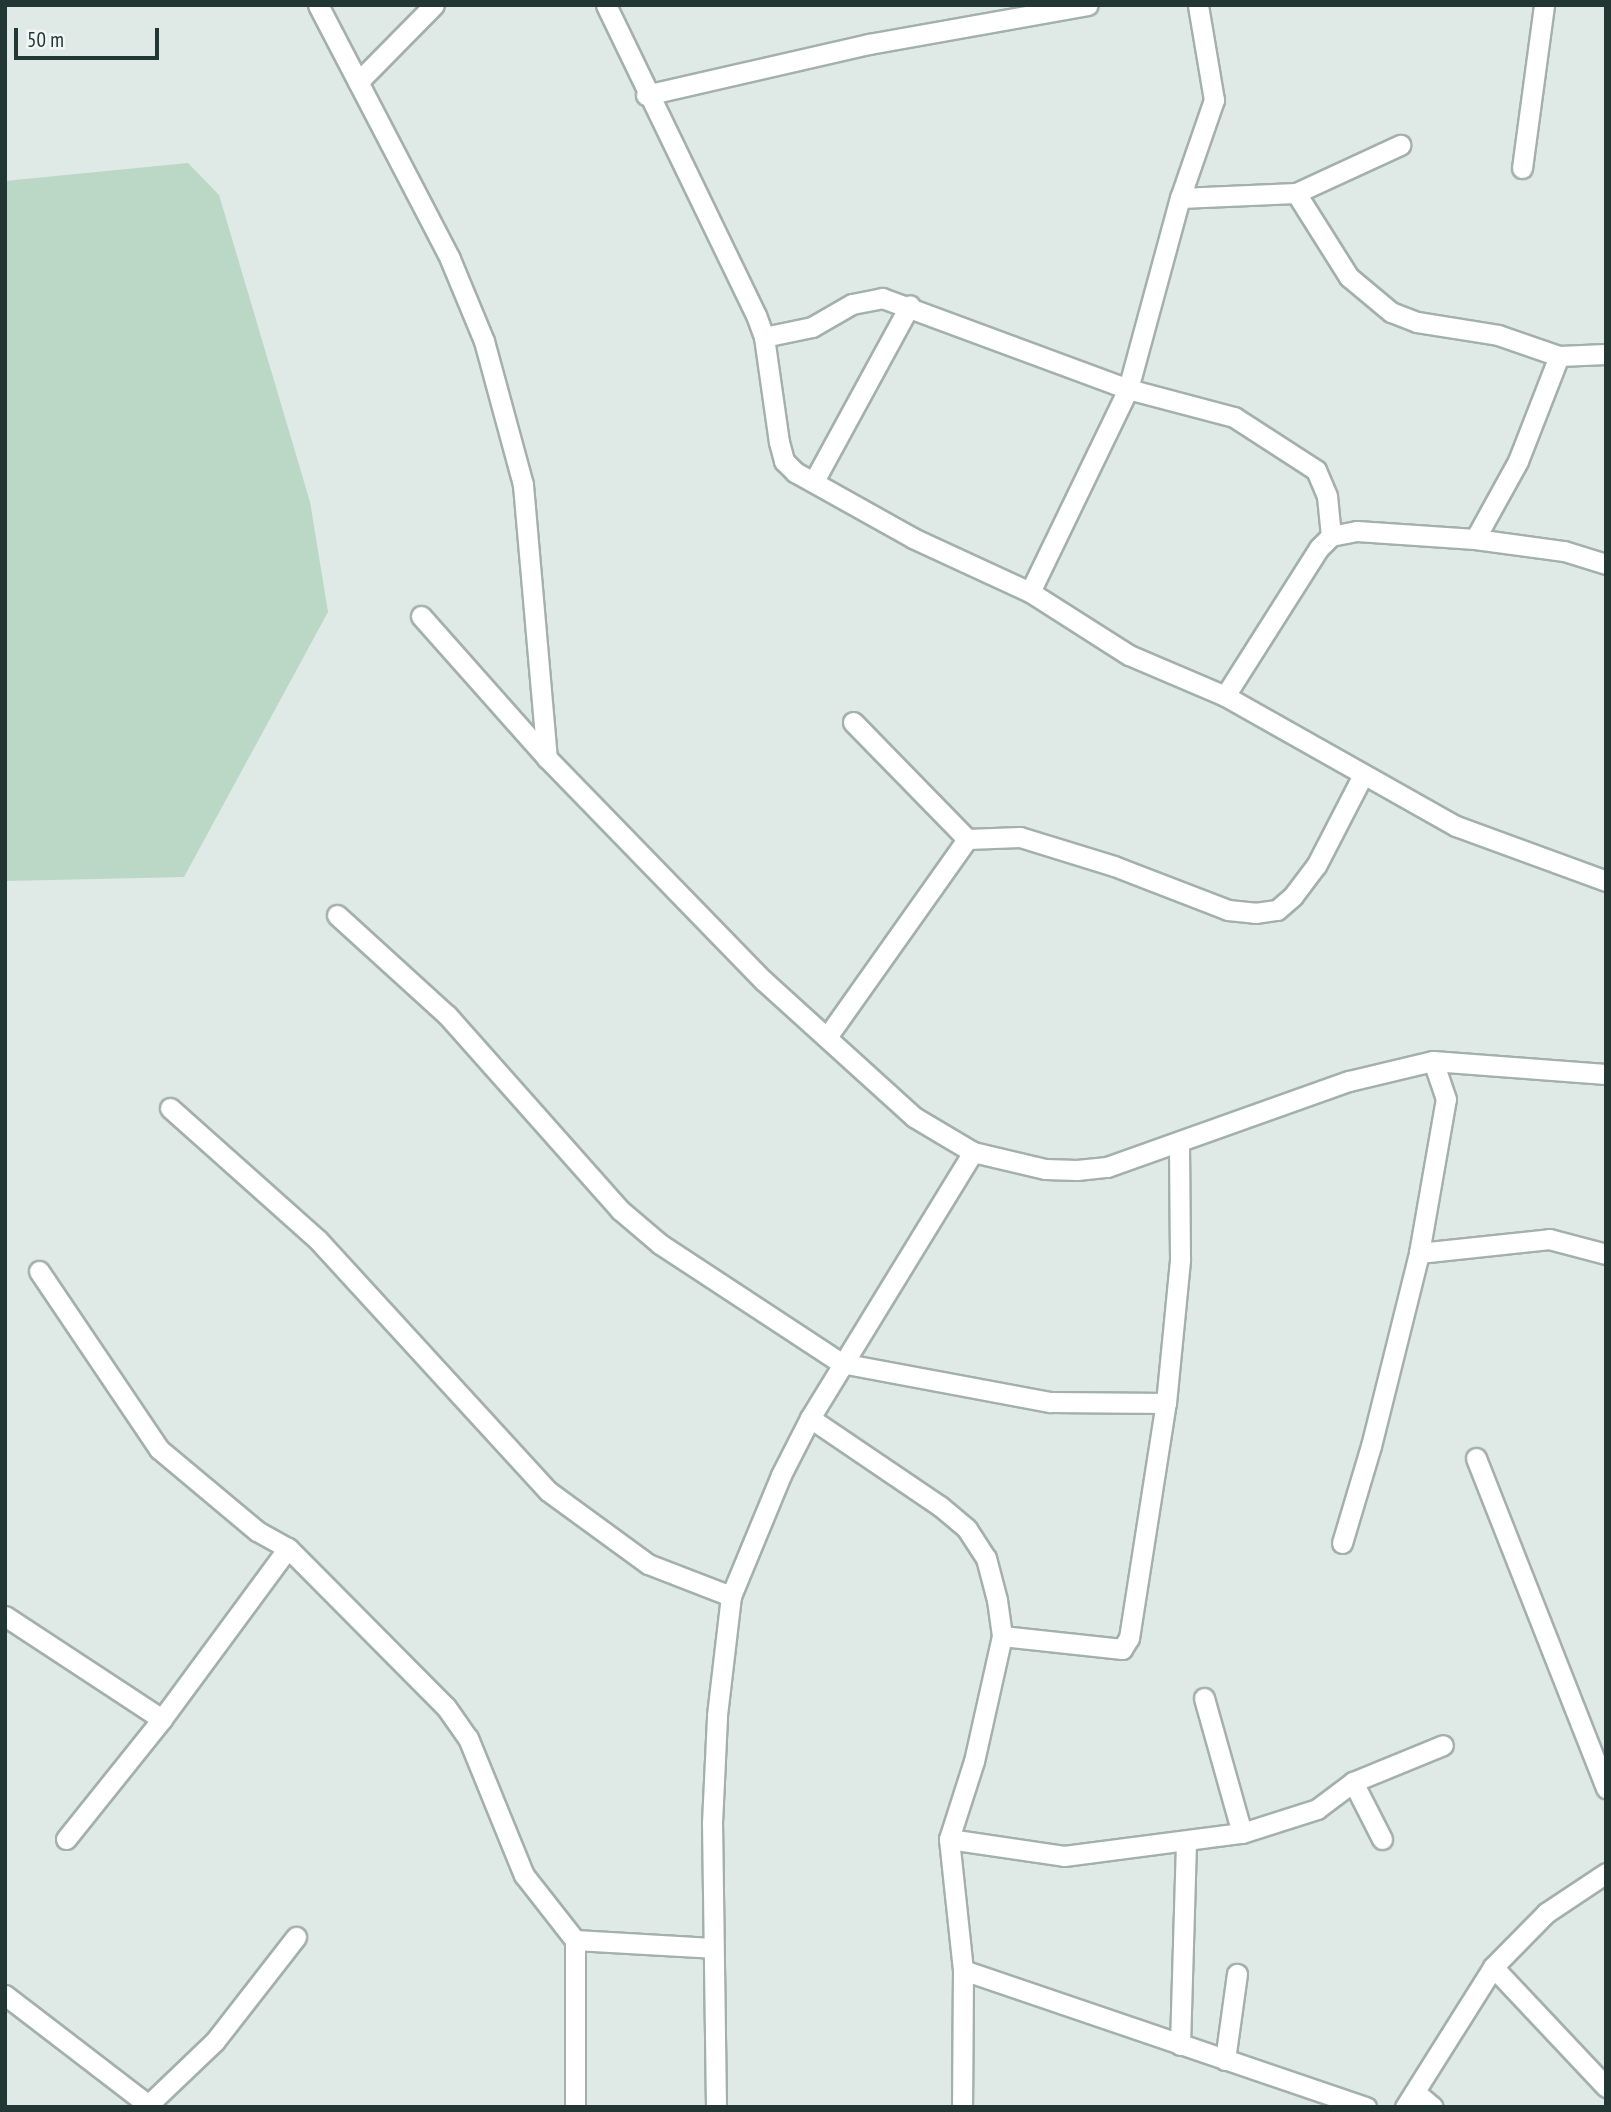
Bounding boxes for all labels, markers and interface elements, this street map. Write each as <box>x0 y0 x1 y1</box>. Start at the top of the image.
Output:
scale bar <box>18 14 163 58</box>
text: 50 m <box>27 26 64 53</box>

